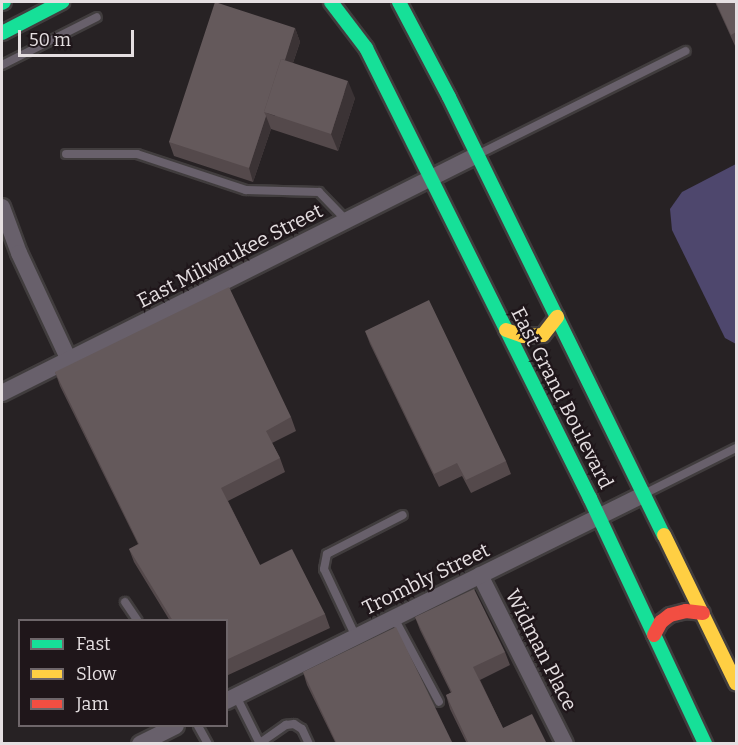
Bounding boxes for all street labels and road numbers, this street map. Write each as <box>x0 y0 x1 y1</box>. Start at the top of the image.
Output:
street label: East Milwaukee Street <box>133 199 327 313</box>
street label: East Grand Boulevard <box>506 303 618 493</box>
street label: Trombly Street <box>359 538 493 620</box>
street label: Widman Place <box>500 585 582 715</box>

